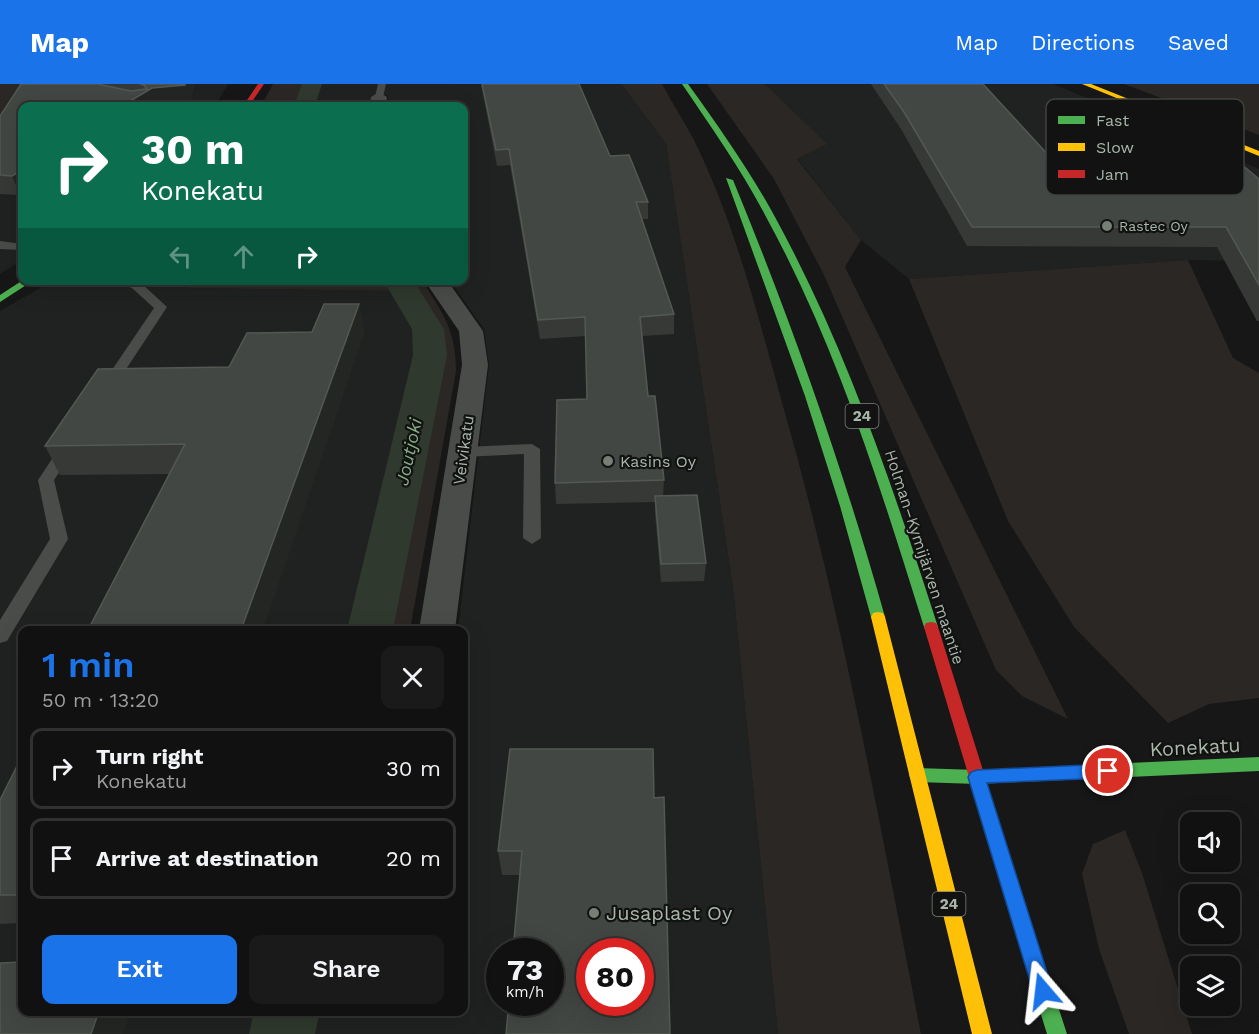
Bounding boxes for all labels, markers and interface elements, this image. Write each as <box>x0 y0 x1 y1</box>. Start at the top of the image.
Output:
text: Map <box>30 26 89 59</box>
text: Map <box>955 30 998 55</box>
text: Directions <box>1031 30 1135 55</box>
text: Saved <box>1168 30 1229 55</box>
legend <box>1046 99 1244 195</box>
text: Fast <box>1096 111 1129 130</box>
text: 30 m <box>141 125 245 174</box>
icon: right <box>42 126 120 204</box>
text: Slow <box>1096 138 1134 157</box>
text: Jam <box>1096 165 1129 184</box>
text: Konekatu <box>141 175 264 207</box>
place label: Rastec Oy <box>1119 218 1189 234</box>
marker: Rastec Oy <box>1100 219 1114 233</box>
icon: left <box>164 240 197 273</box>
icon: ahead <box>227 240 260 273</box>
icon: right <box>290 240 323 273</box>
road number: 24 <box>846 404 878 428</box>
street label: Veivikatu <box>449 414 478 486</box>
water label: Joutjoki <box>391 415 426 487</box>
street label: Holman–Kymijärven maantie <box>881 447 968 667</box>
place label: Kasins Oy <box>620 452 697 471</box>
marker: Kasins Oy <box>601 454 615 468</box>
text: 1 min <box>42 644 134 686</box>
button: close <box>381 646 444 709</box>
text: 50 m · 13:20 <box>42 688 159 712</box>
street label: Konekatu <box>1149 733 1241 761</box>
text: Turn right <box>96 744 203 769</box>
pin <box>1082 745 1133 796</box>
icon: right <box>45 752 78 785</box>
icon: arrive <box>1091 754 1124 787</box>
text: 30 m <box>386 756 441 781</box>
text: Konekatu <box>96 769 187 793</box>
map controls <box>1180 812 1240 1016</box>
button: sound <box>1180 812 1240 872</box>
icon: arrive <box>45 842 78 875</box>
text: Arrive at destination <box>96 846 319 871</box>
text: 20 m <box>386 846 441 871</box>
button: search <box>1180 884 1240 944</box>
road number: 24 <box>932 892 966 916</box>
place label: Jusaplast Oy <box>606 901 733 925</box>
marker: Jusaplast Oy <box>587 906 601 920</box>
button: Exit <box>42 935 237 1004</box>
button: Share <box>249 935 444 1004</box>
speed limit sign: 80 <box>576 938 654 1016</box>
text: 73 <box>507 952 543 987</box>
button: layers <box>1180 956 1240 1016</box>
position arrow <box>1011 959 1075 1023</box>
text: km/h <box>506 983 544 1001</box>

